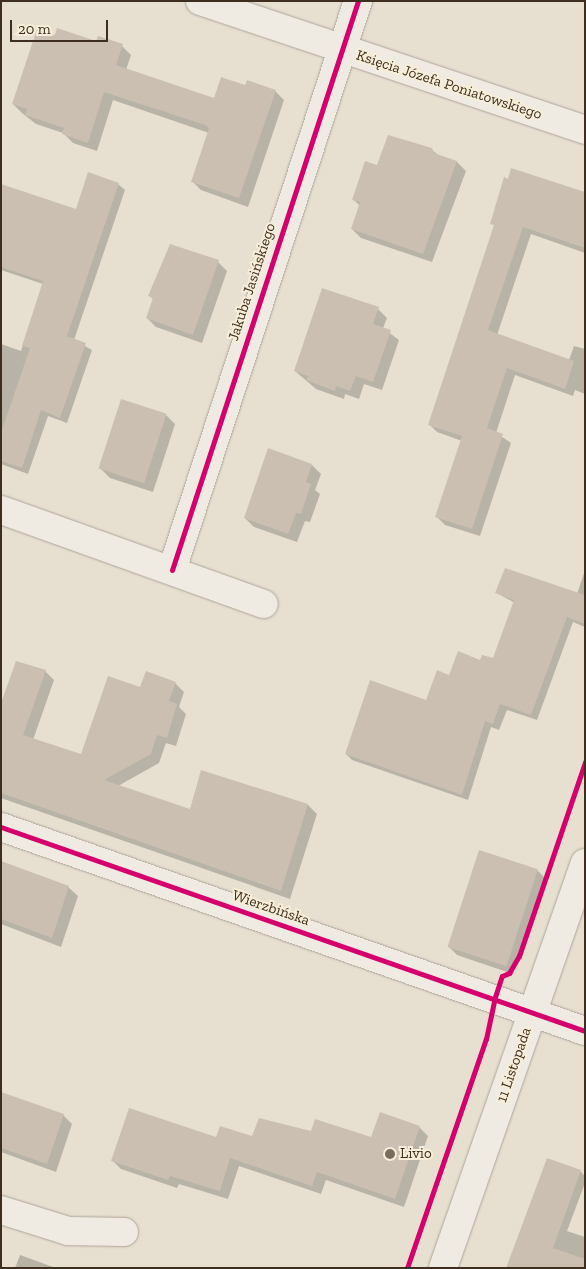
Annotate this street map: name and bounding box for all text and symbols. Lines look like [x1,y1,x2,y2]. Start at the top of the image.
scale bar [12,10,110,42]
text: 20 m [18,20,51,38]
street label: Księcia Józefa Poniatowskiego [354,46,544,124]
street label: Jakuba Jasińskiego [224,221,280,343]
street label: Wierzbińska [230,886,312,930]
street label: 11 Listopada [493,1025,535,1105]
place label: Livio [400,1145,432,1163]
marker: Livio [384,1148,396,1160]

